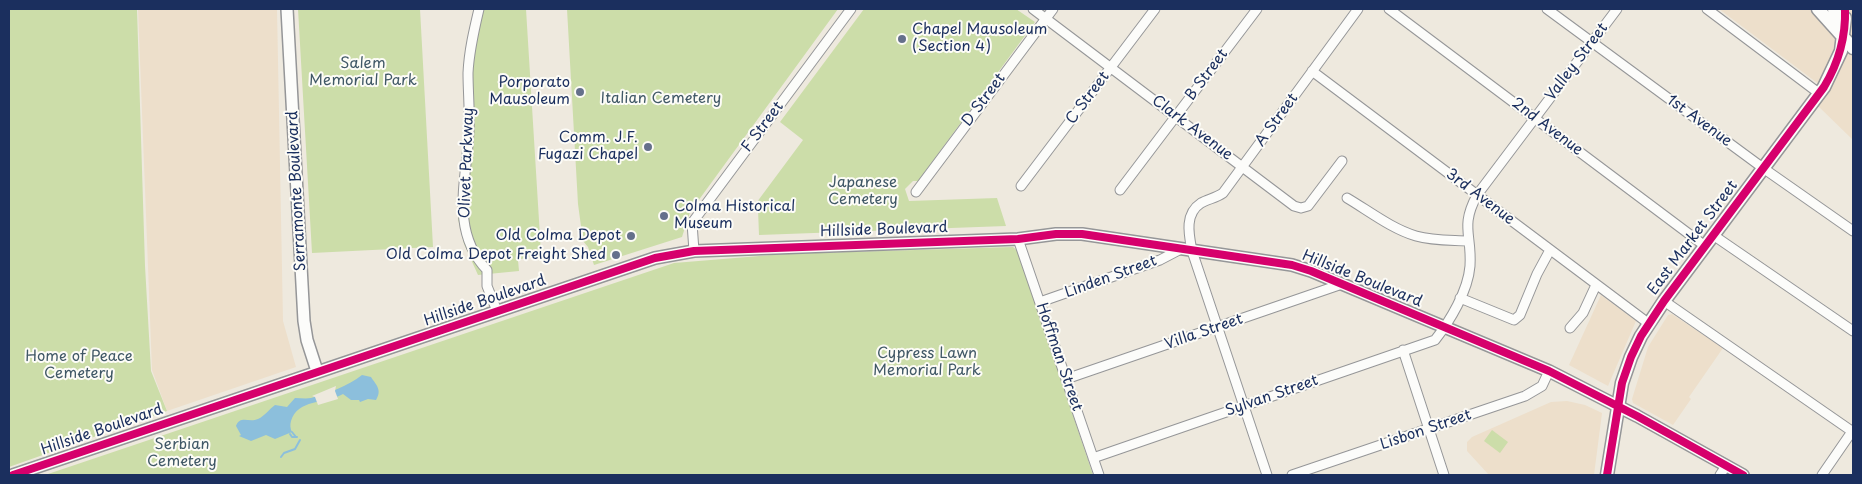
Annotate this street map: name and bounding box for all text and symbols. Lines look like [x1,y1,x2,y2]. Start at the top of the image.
street label: Valley Street [1542,20,1612,104]
place label: Chapel Mausoleum (Section 4) [912,21,1047,56]
marker: Chapel Mausoleum (Section 4) [896,33,908,45]
street label: B Street [1182,46,1232,104]
park label: Salem Memorial Park [309,55,417,90]
street label: C Street [1062,68,1114,128]
street label: D Street [958,70,1010,130]
place label: Porporato Mausoleum [489,74,570,109]
marker: Porporato Mausoleum [574,86,586,98]
park label: Italian Cemetery [601,90,721,108]
street label: A Street [1252,90,1302,150]
street label: 1st Avenue [1663,91,1735,151]
street label: Clark Avenue [1148,92,1236,164]
street label: 2nd Avenue [1508,94,1586,160]
street label: F Street [738,98,788,156]
street label: Olivet Parkway [456,107,478,219]
street label: Serramonte Boulevard [284,110,310,272]
place label: Comm. J.F. Fugazi Chapel [538,129,638,164]
marker: Comm. J.F. Fugazi Chapel [642,141,654,153]
street label: 3rd Avenue [1442,165,1518,229]
park label: Japanese Cemetery [828,174,898,209]
street label: East Market Street [1644,177,1742,299]
place label: Colma Historical Museum [674,198,795,233]
marker: Colma Historical Museum [658,210,670,222]
street label: Hillside Boulevard [820,219,948,241]
place label: Old Colma Depot [496,227,621,245]
marker: Old Colma Depot [625,230,637,242]
place label: Old Colma Depot Freight Shed [386,246,606,264]
street label: Hillside Boulevard [1299,247,1425,311]
marker: Old Colma Depot Freight Shed [610,249,622,261]
street label: Linden Street [1063,252,1159,302]
street label: Hillside Boulevard [422,272,548,330]
street label: Hoffman Street [1032,300,1086,414]
street label: Villa Street [1163,310,1245,354]
park label: Cypress Lawn Memorial Park [873,345,981,380]
park label: Home of Peace Cemetery [25,348,133,383]
street label: Sylvan Street [1223,372,1321,420]
street label: Hillside Boulevard [39,401,165,459]
street label: Lisbon Street [1378,406,1474,454]
park label: Serbian Cemetery [147,436,217,471]

